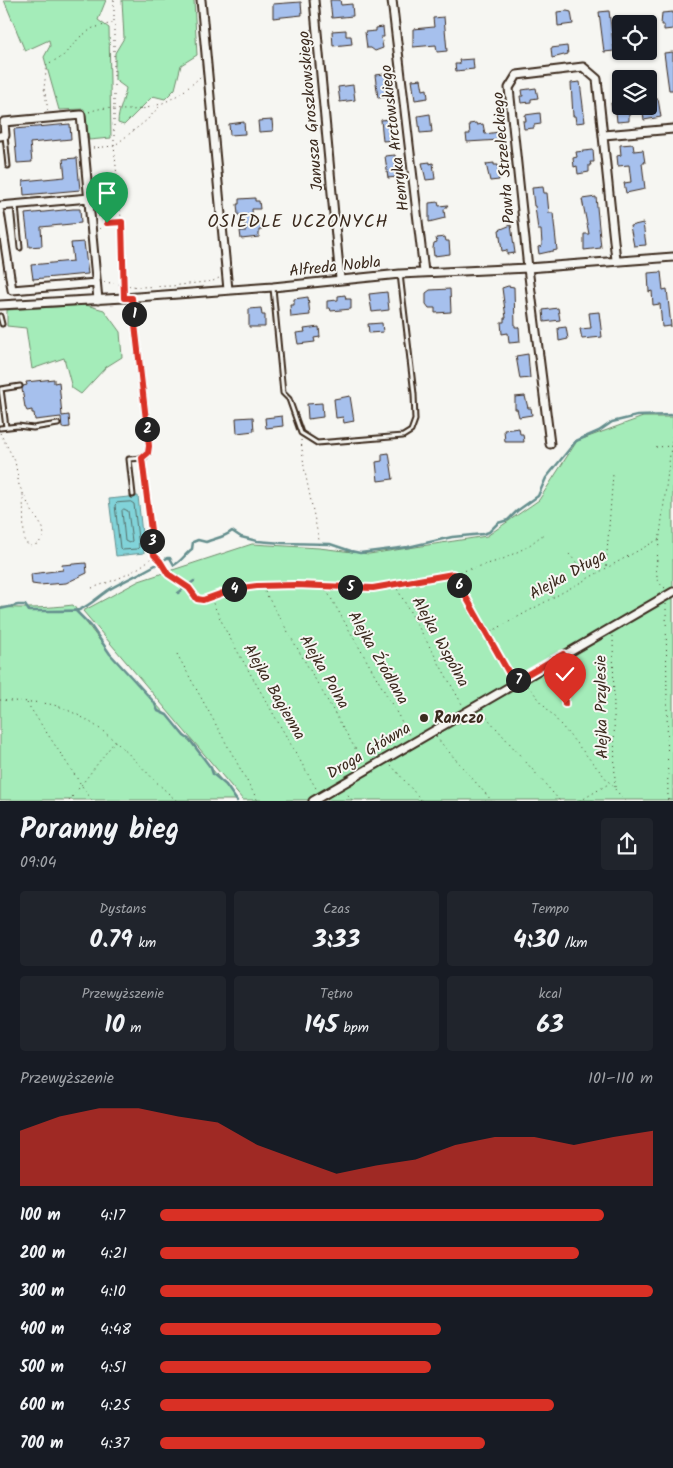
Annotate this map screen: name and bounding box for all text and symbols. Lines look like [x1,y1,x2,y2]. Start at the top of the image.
map controls [612,15,657,115]
button: locate [612,15,657,60]
street label: Janusza Groszkowskiego [292,30,330,192]
street label: Henryka Arctowskiego [374,63,416,213]
button: layers [612,70,657,115]
street label: Pawła Strzeleckiego [486,91,522,225]
pin [86,172,128,223]
icon: arrive [93,179,121,207]
district label: OSIEDLE UCZONYCH [207,208,389,237]
street label: Alfreda Nobla [288,250,382,284]
pin: 1 [122,302,146,326]
text: 1 [132,303,137,325]
pin: 2 [134,416,160,442]
text: 2 [143,418,152,440]
pin: 3 [140,528,164,554]
text: 3 [149,530,156,552]
street label: Alejka Długa [525,543,611,607]
pin: 6 [446,572,472,598]
pin: 5 [338,574,362,600]
text: 6 [456,574,463,596]
pin: 4 [222,576,246,602]
text: 5 [347,576,354,598]
text: 4 [231,578,238,600]
street label: Alejka Wspólna [405,592,475,692]
street label: Alejka Źródlana [341,607,415,709]
street label: Alejka Polna [293,630,355,714]
street label: Alejka Bagienna [236,639,312,745]
pin [544,653,586,704]
street label: Alejka Przylesie [589,655,615,759]
icon: check [551,660,579,688]
pin: 7 [506,668,530,692]
text: 7 [515,669,522,691]
place label: Ranczo [434,706,483,731]
marker: Ranczo [418,712,430,724]
street label: Droga Główna [322,716,416,786]
text: Poranny bieg [20,808,179,853]
button: share [601,818,653,870]
text: 09:04 [20,850,57,875]
text: Dystans [99,898,146,920]
text: Czas [323,898,350,920]
text: Tempo [531,898,569,920]
text: 0.79 [90,920,133,960]
text: 3:33 [313,920,360,960]
text: 4:30 [513,920,559,960]
text: km [133,932,156,954]
text: /km [559,932,587,954]
text: Przewyższenie [82,983,164,1005]
text: Tętno [320,983,353,1005]
text: kcal [539,983,562,1005]
text: 10 [104,1005,125,1045]
text: 145 [304,1005,338,1045]
text: 63 [537,1005,564,1045]
text: m [125,1017,141,1039]
text: bpm [338,1017,369,1039]
text: Przewyższenie [20,1066,114,1091]
text: 101–110 m [588,1066,653,1091]
text: 100 m [20,1203,61,1228]
text: 4:17 [100,1203,125,1228]
text: 200 m [20,1241,65,1266]
text: 4:21 [100,1241,127,1266]
text: 300 m [20,1279,64,1304]
text: 4:10 [100,1279,126,1304]
text: 400 m [20,1317,64,1342]
text: 4:48 [100,1317,131,1342]
text: 500 m [20,1355,64,1380]
text: 4:51 [100,1355,126,1380]
text: 600 m [20,1393,64,1418]
text: 4:25 [100,1393,131,1418]
text: 700 m [20,1431,63,1456]
text: 4:37 [100,1431,129,1456]

